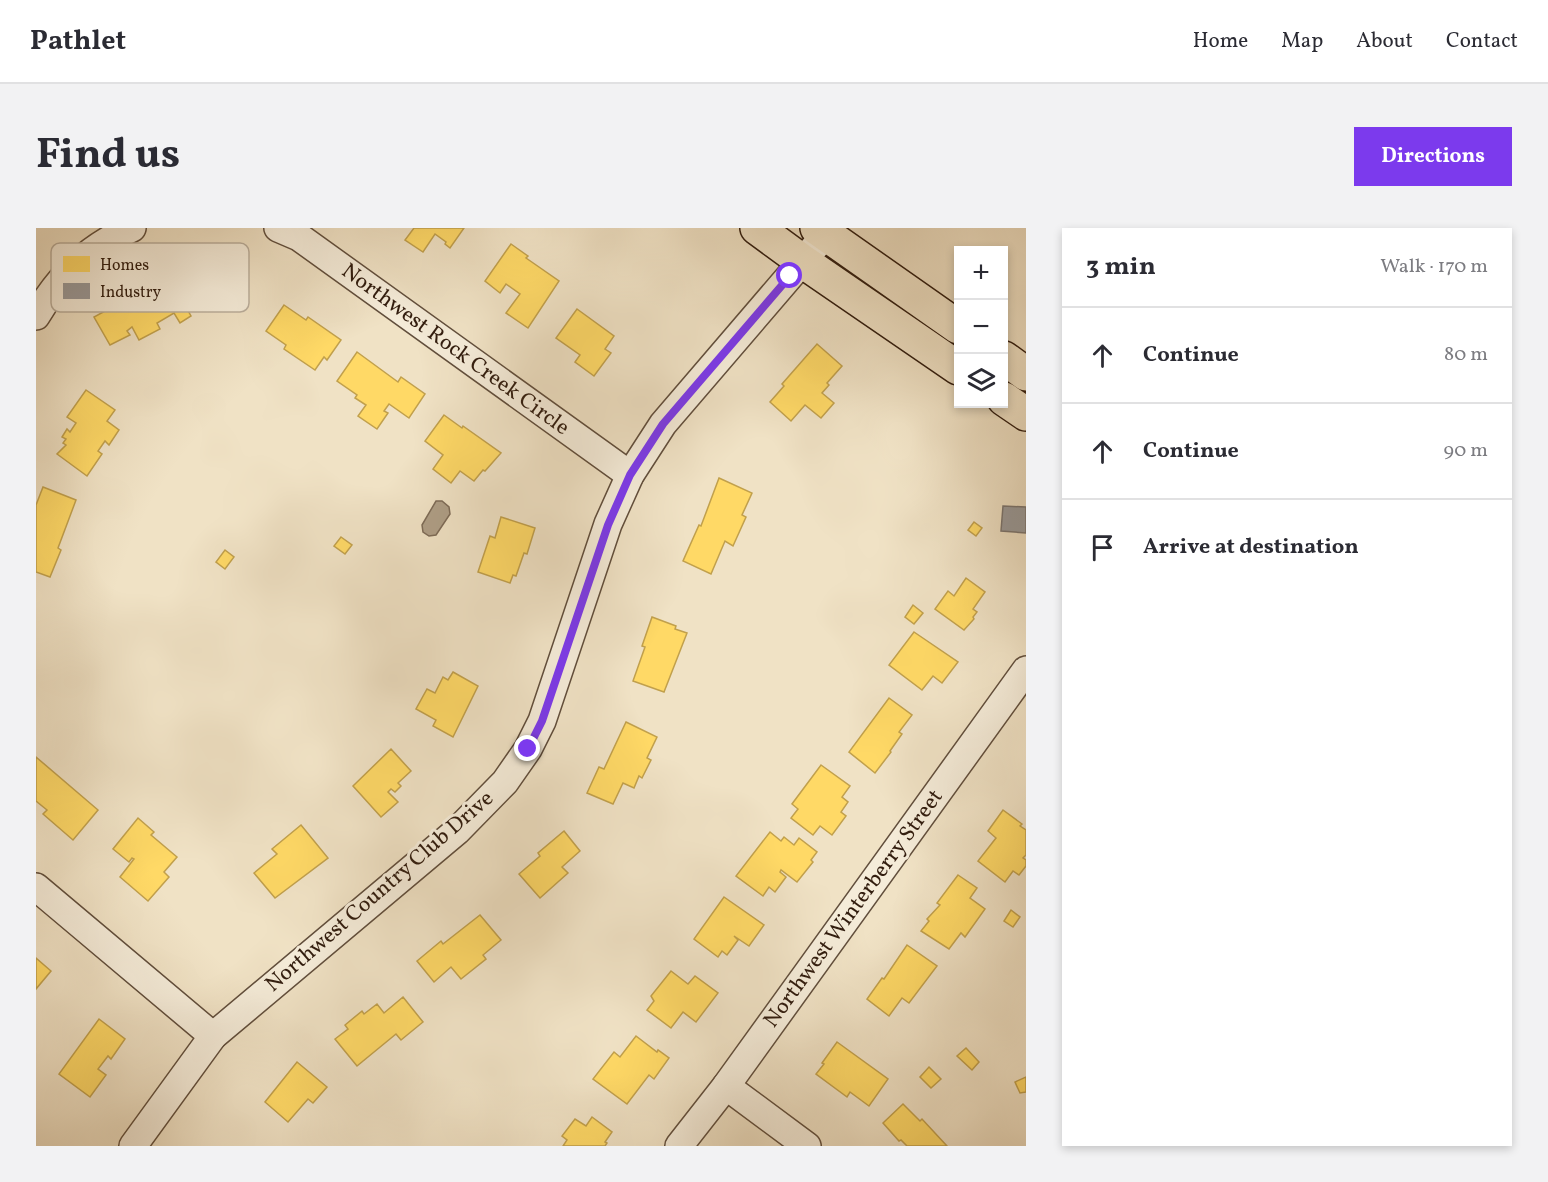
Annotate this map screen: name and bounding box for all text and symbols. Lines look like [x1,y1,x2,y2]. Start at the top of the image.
text: Pathlet [30,22,126,61]
text: Home [1193,27,1248,56]
text: Map [1281,27,1323,56]
text: About [1356,27,1413,56]
text: Contact [1446,27,1518,56]
text: Find us [36,127,180,186]
button: Directions [1354,127,1512,186]
legend [51,243,249,312]
map controls [954,246,1008,408]
button: + [954,246,1008,300]
text: 3 min [1086,249,1156,285]
text: Walk · 170 m [1380,253,1488,281]
text: Homes [100,255,149,277]
street label: Northwest Rock Creek Circle [335,257,575,443]
route start [776,262,802,288]
text: Industry [100,282,161,304]
button: − [954,300,1008,354]
icon: ahead [1086,339,1119,372]
text: Continue [1143,340,1239,371]
text: 80 m [1444,341,1488,369]
button: layers [954,354,1008,408]
icon: ahead [1086,435,1119,468]
text: Continue [1143,436,1239,467]
text: 90 m [1444,437,1488,465]
icon: arrive [1086,531,1119,564]
text: Arrive at destination [1143,532,1359,563]
route end [514,735,540,761]
street label: Northwest Winterberry Street [757,783,951,1035]
street label: Northwest Country Club Drive [259,784,501,1000]

